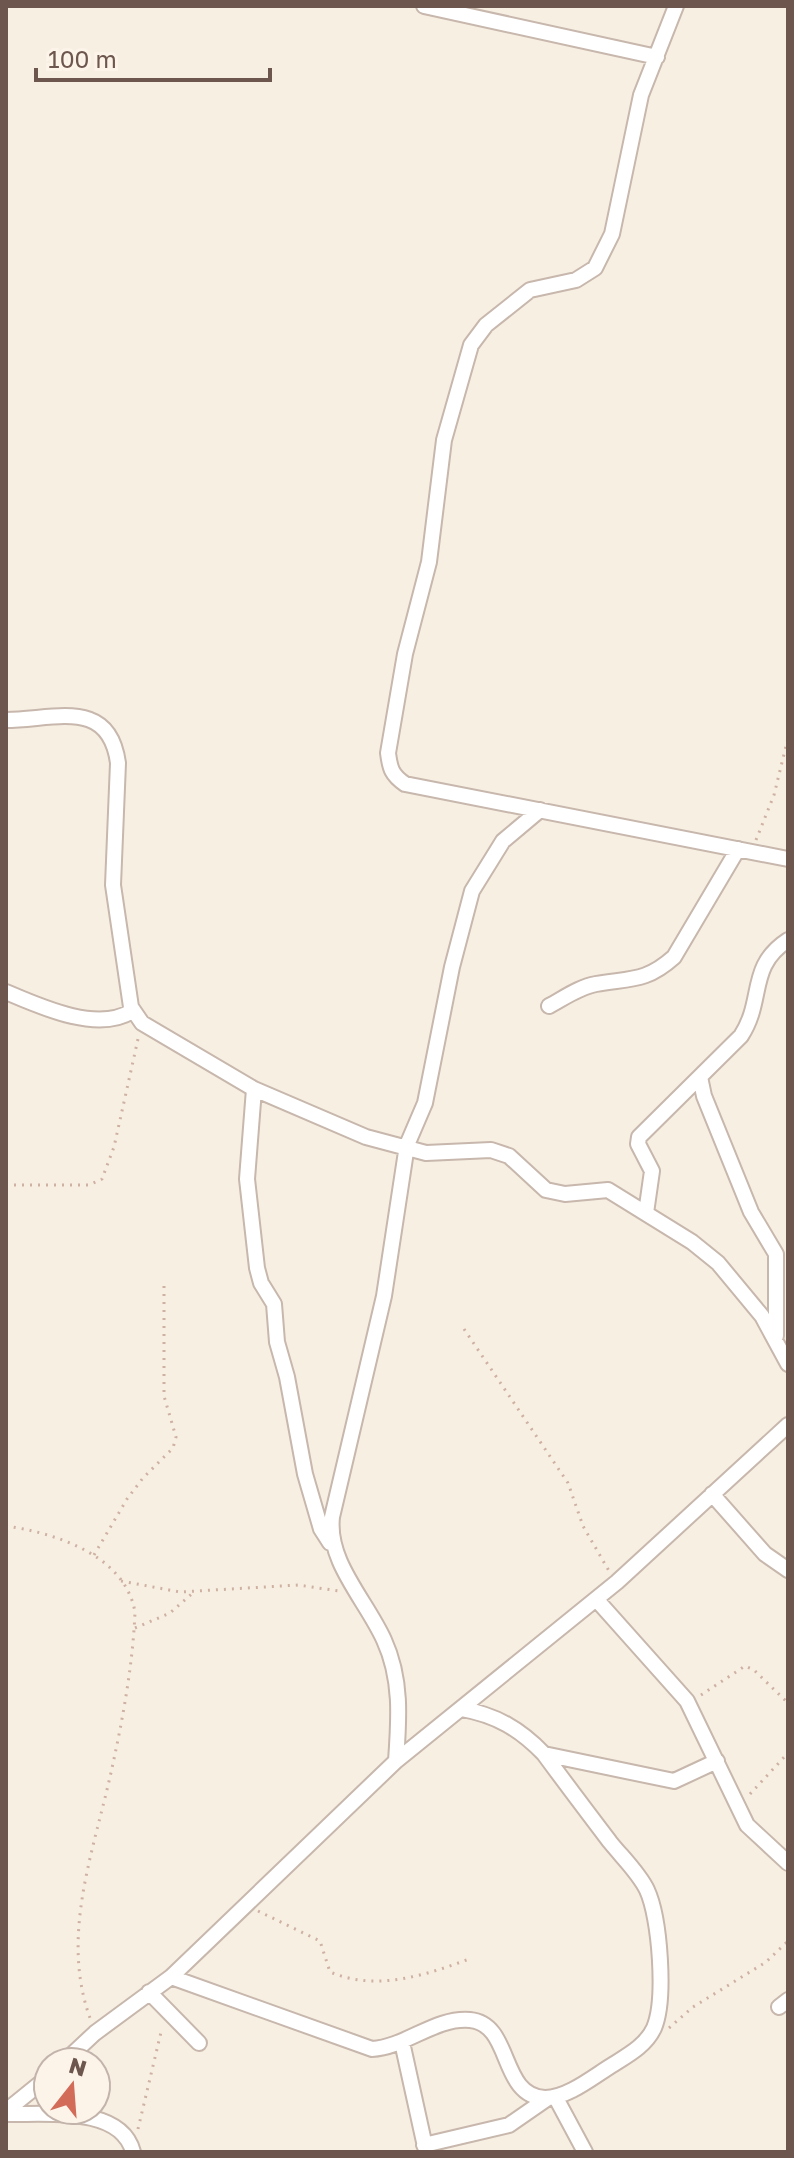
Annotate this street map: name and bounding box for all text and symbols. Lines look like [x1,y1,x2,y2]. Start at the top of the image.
scale bar [36,32,270,82]
text: 100 m [48,44,117,73]
north arrow [32,2046,112,2126]
text: N [66,2051,90,2082]

